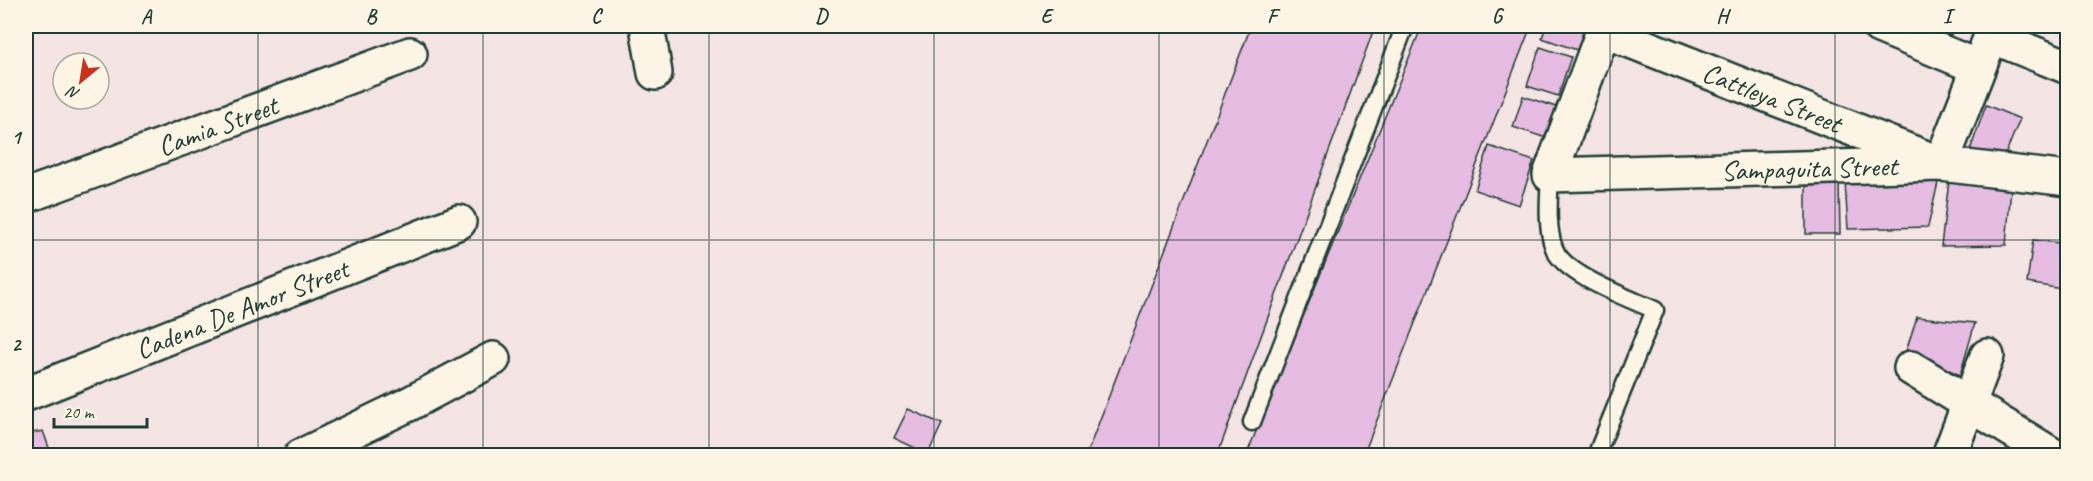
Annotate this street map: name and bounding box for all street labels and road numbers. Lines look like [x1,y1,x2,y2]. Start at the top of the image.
street label: Cattleya Street [1698,54,1849,141]
street label: Camia Street [153,86,285,163]
street label: Sampaguita Street [1720,148,1900,188]
street label: Cadena De Amor Street [130,249,356,366]

